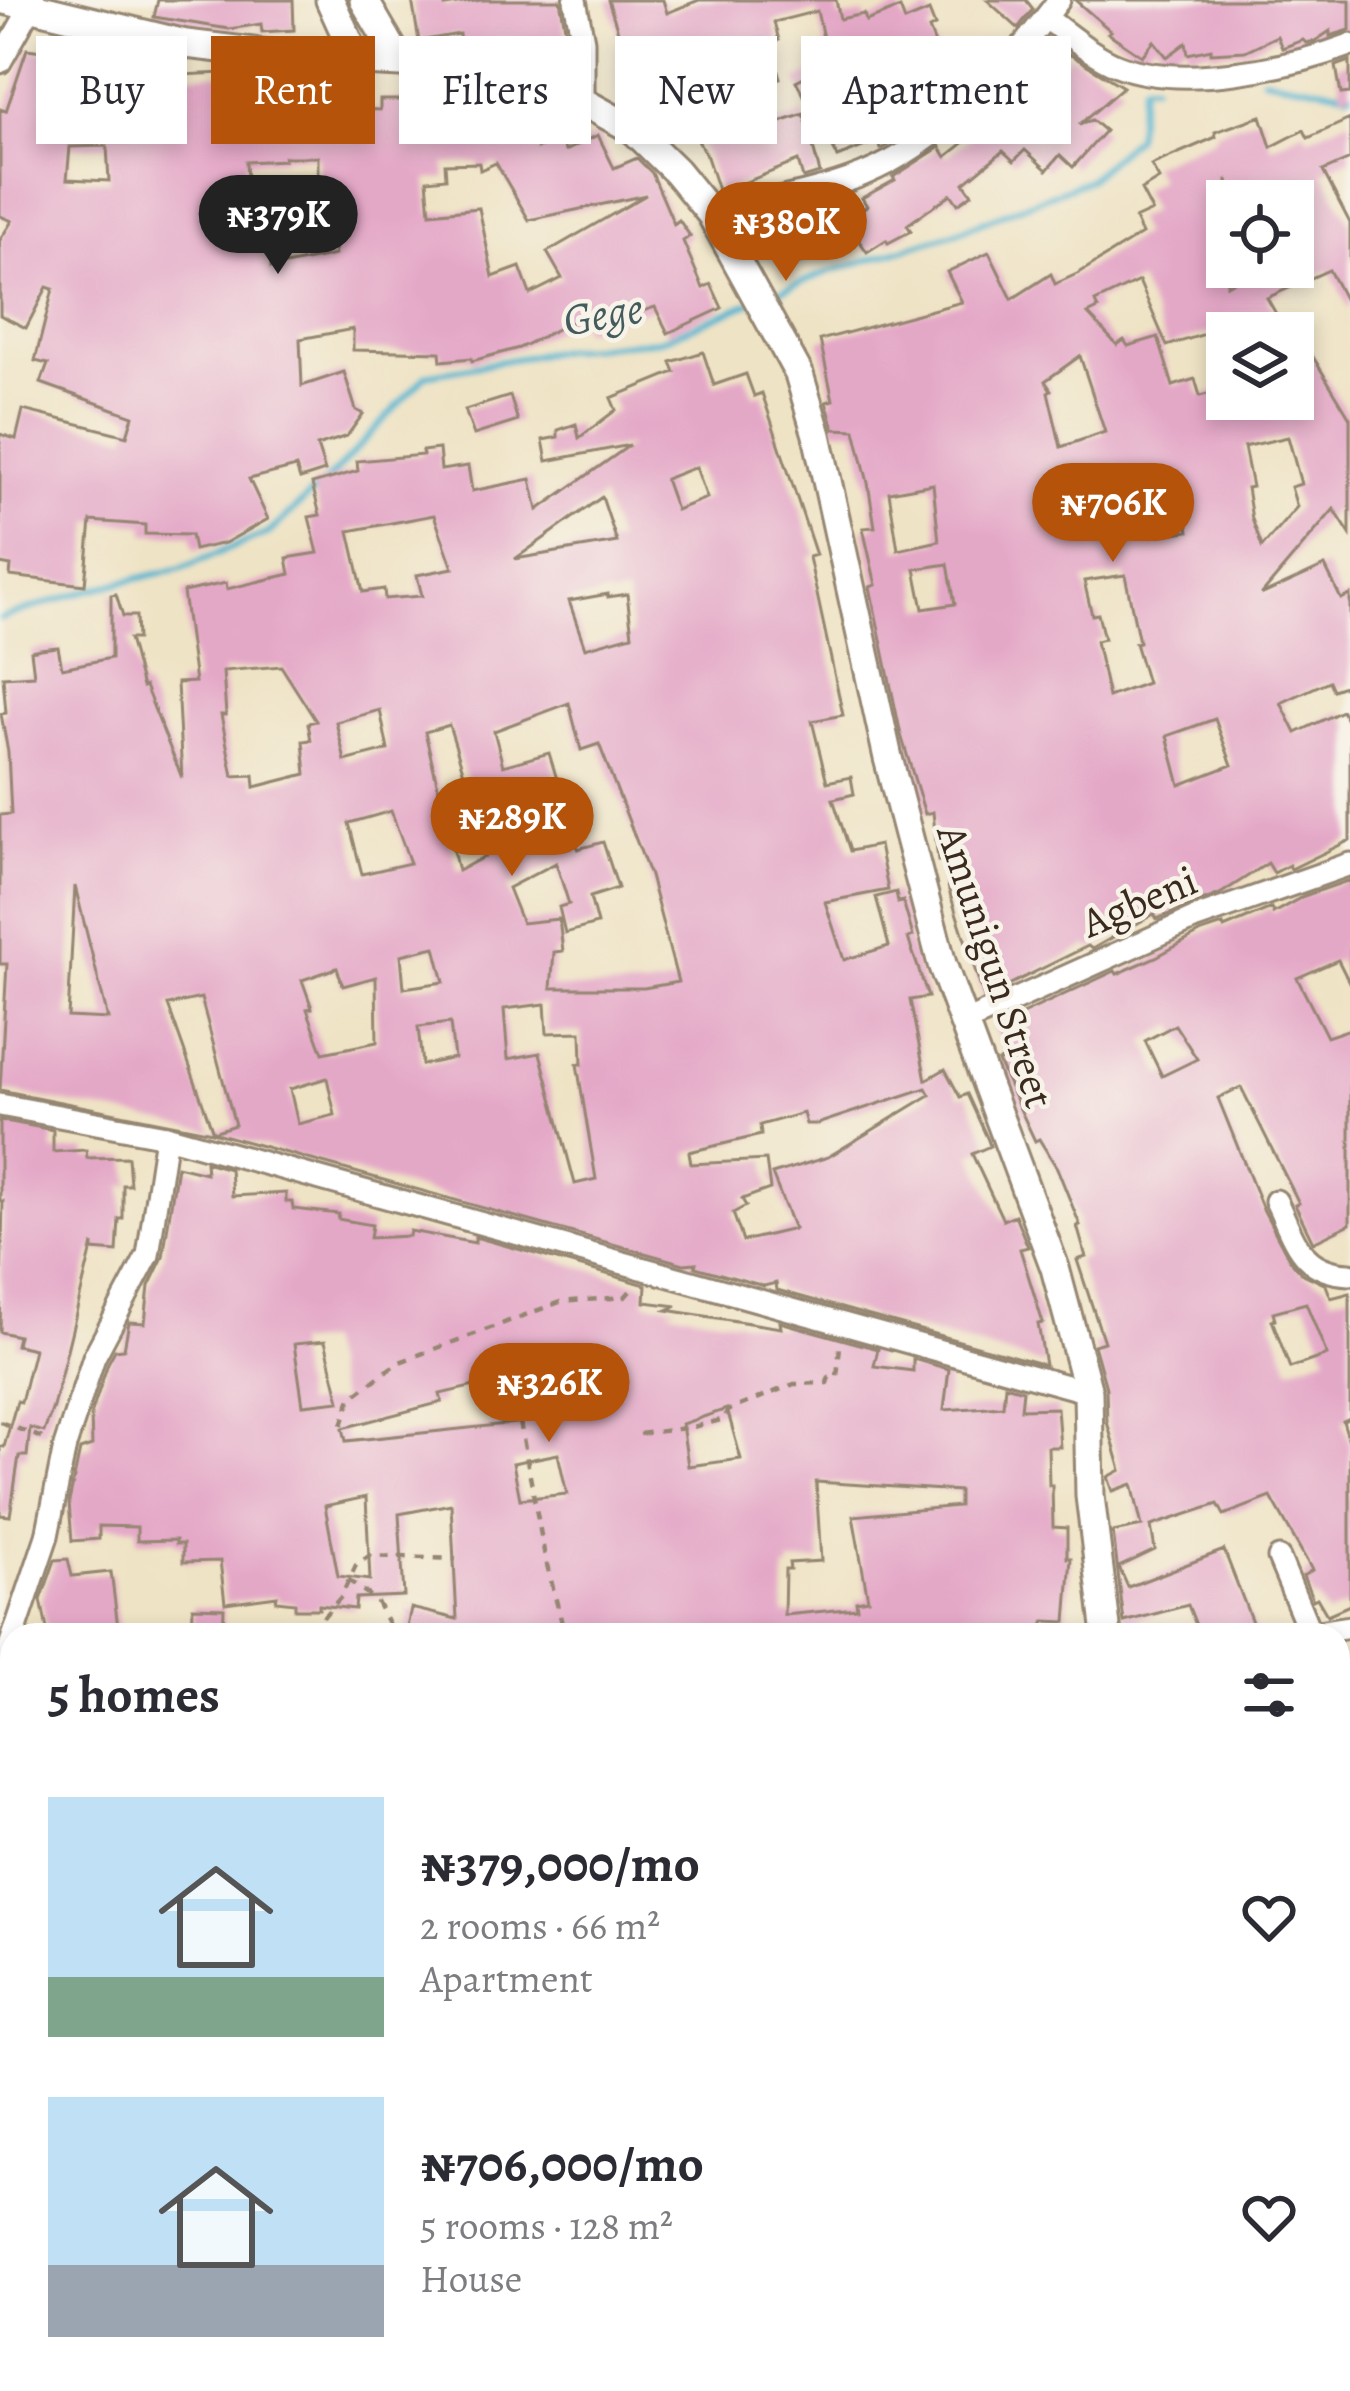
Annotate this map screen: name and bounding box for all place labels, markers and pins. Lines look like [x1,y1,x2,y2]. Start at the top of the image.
pin: ₦379K [194,175,362,277]
pin: ₦380K [702,182,870,284]
pin: ₦706K [1029,463,1197,565]
pin: ₦289K [428,777,596,879]
pin: ₦326K [465,1343,633,1445]

